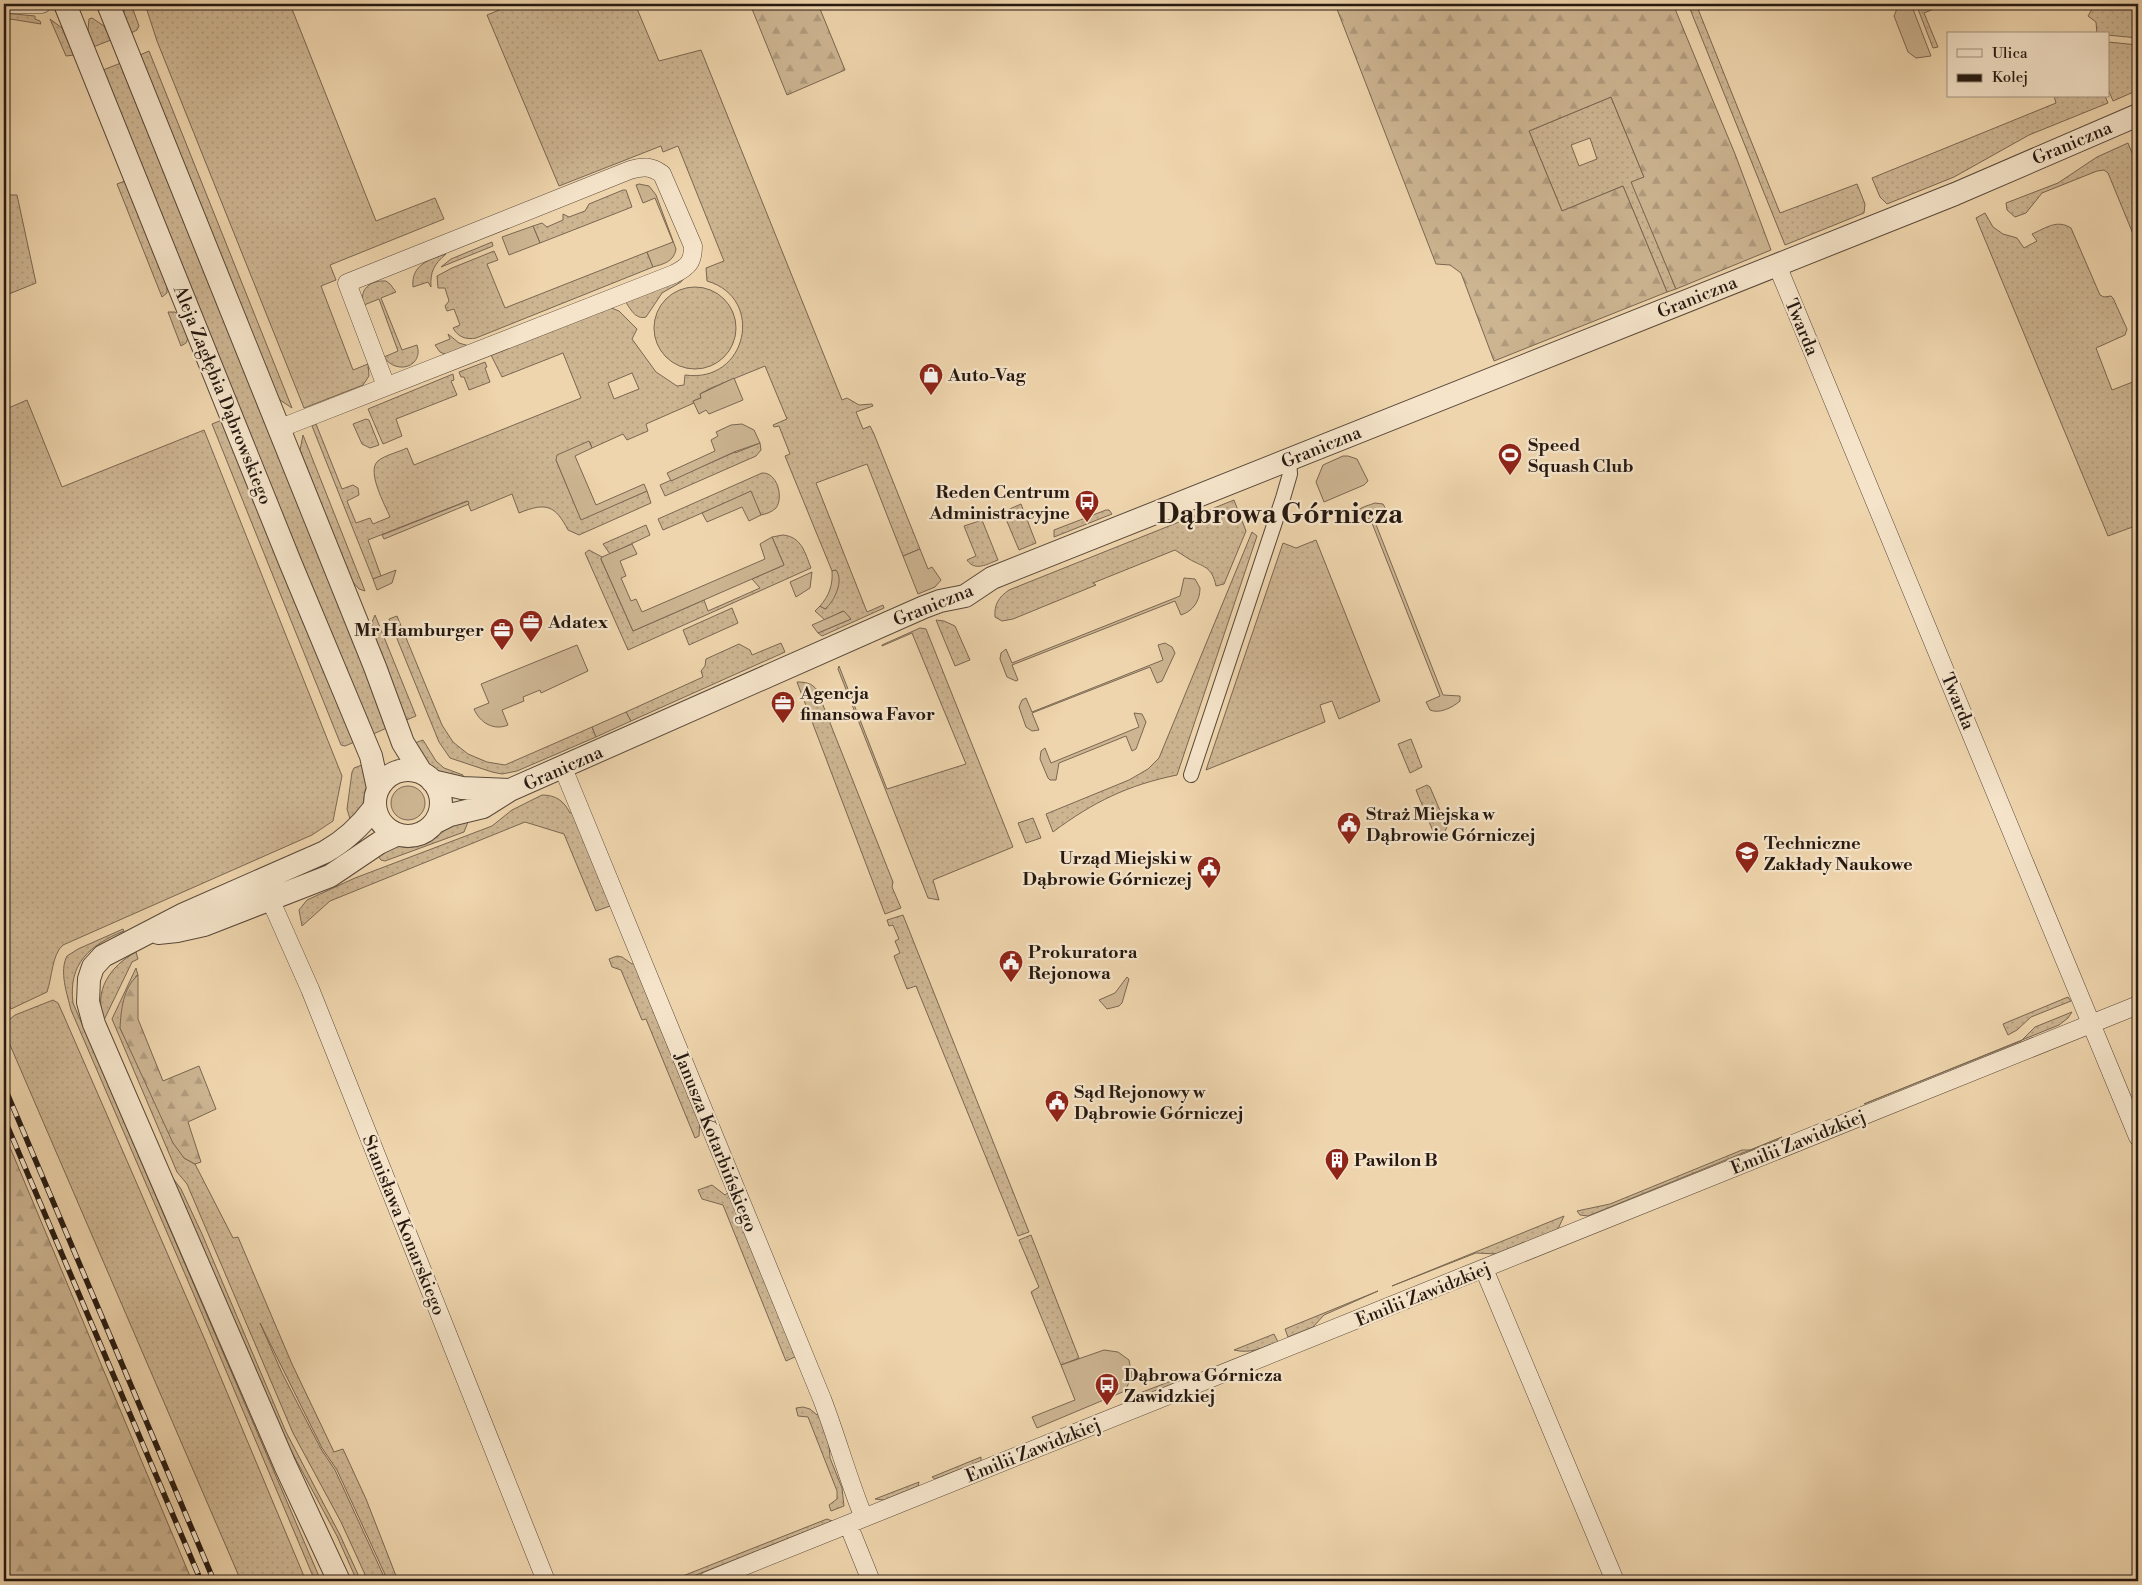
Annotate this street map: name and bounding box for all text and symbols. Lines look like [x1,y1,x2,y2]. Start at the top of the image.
legend [1947,32,2110,98]
text: Ulica [1992,44,2028,63]
text: Kolej [1992,68,2028,87]
street label: Graniczna [2029,116,2116,171]
street label: Graniczna [1654,271,1741,324]
street label: Aleja Zagłębia Dąbrowskiego [168,281,277,508]
street label: Twarda [1779,295,1824,360]
shop icon: Auto-Vag [918,362,944,396]
place label: Auto-Vag [947,364,1026,387]
street label: Graniczna [1278,421,1365,474]
place label: Speed Squash Club [1528,434,1634,478]
sports icon: Speed Squash Club [1497,442,1523,476]
place label: Reden Centrum Administracyjne [928,481,1071,525]
bus stop icon: Reden Centrum Administracyjne [1074,489,1100,523]
district label: Dąbrowa Górnicza [1157,497,1404,532]
street label: Graniczna [890,579,977,632]
office icon: Adatex [518,609,544,643]
place label: Adatex [547,611,609,634]
office icon: Mr Hamburger [489,617,515,651]
place label: Mr Hamburger [354,619,484,642]
street label: Twarda [1935,669,1980,734]
place label: Agencja finansowa Favor [799,682,935,726]
office icon: Agencja finansowa Favor [770,690,796,724]
street label: Graniczna [520,740,607,796]
place label: Straż Miejska w Dąbrowie Górniczej [1366,803,1535,847]
public building icon: Straż Miejska w Dąbrowie Górniczej [1336,811,1362,845]
place label: Techniczne Zakłady Naukowe [1764,832,1913,876]
school or university icon: Techniczne Zakłady Naukowe [1734,840,1760,874]
place label: Urząd Miejski w Dąbrowie Górniczej [1023,847,1193,891]
public building icon: Urząd Miejski w Dąbrowie Górniczej [1196,855,1222,889]
place label: Prokuratora Rejonowa [1028,941,1138,985]
public building icon: Prokuratora Rejonowa [998,949,1024,983]
street label: Janusza Kotarbińskiego [669,1048,762,1236]
place label: Sąd Rejonowy w Dąbrowie Górniczej [1074,1081,1243,1125]
public building icon: Sąd Rejonowy w Dąbrowie Górniczej [1044,1089,1070,1123]
street label: Emilii Zawidzkiej [1727,1105,1869,1180]
street label: Stanisława Konarskiego [357,1132,450,1319]
building icon: Pawilon B [1324,1147,1350,1181]
place label: Pawilon B [1354,1149,1438,1172]
street label: Emilii Zawidzkiej [1352,1257,1494,1332]
place label: Dąbrowa Górnicza Zawidzkiej [1124,1364,1282,1408]
bus stop icon: Dąbrowa Górnicza Zawidzkiej [1094,1372,1120,1406]
street label: Emilii Zawidzkiej [962,1413,1104,1488]

